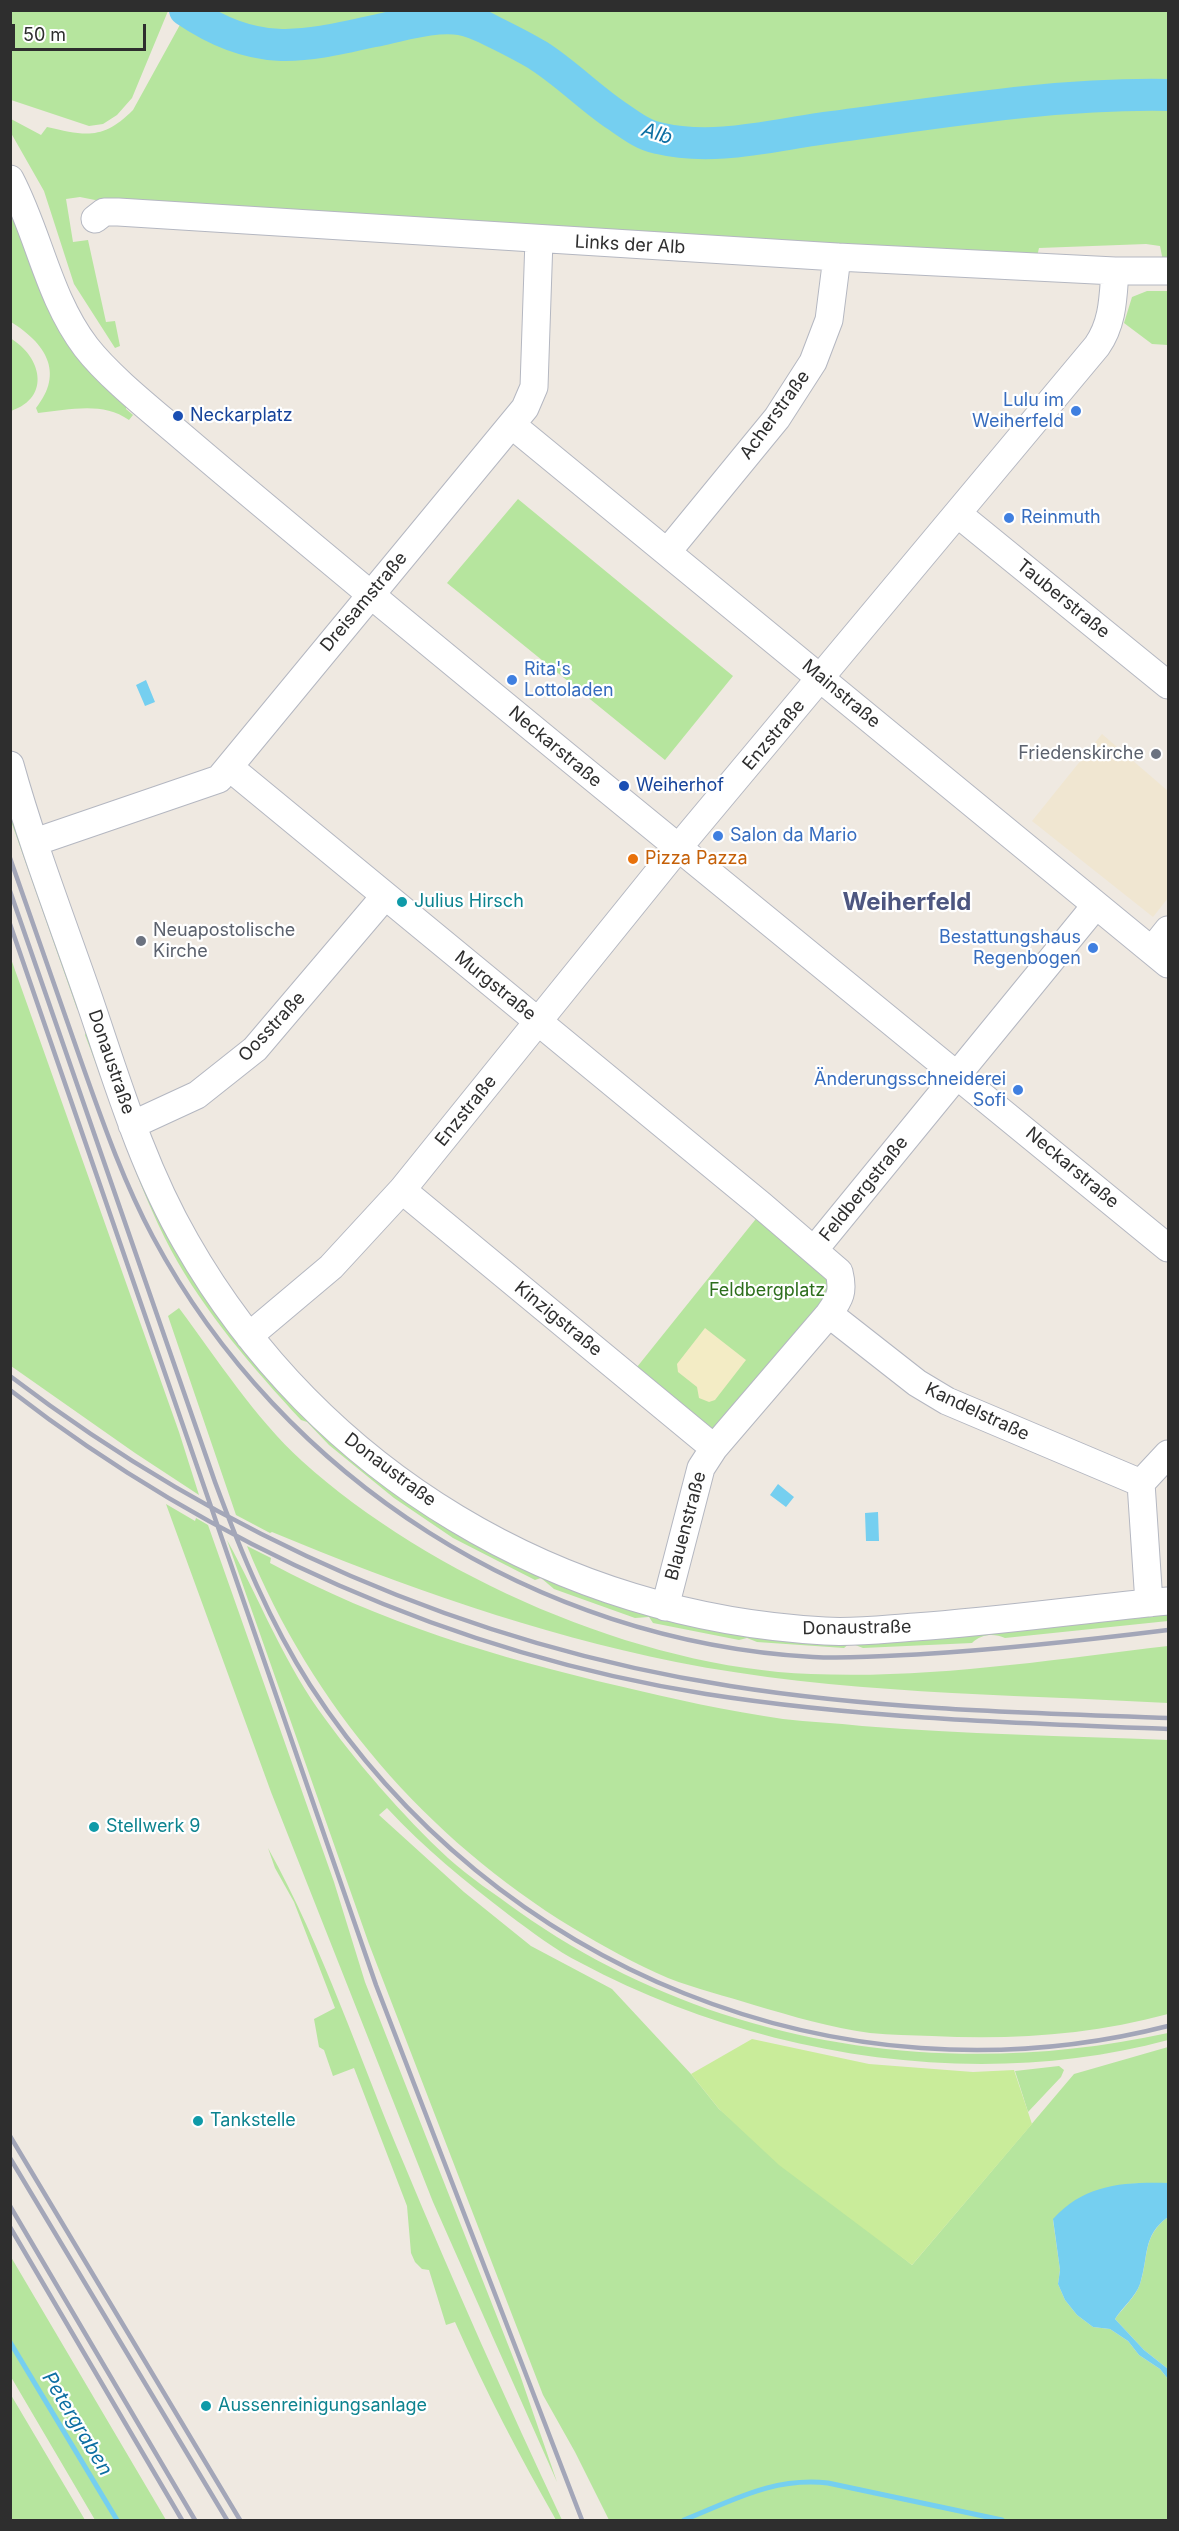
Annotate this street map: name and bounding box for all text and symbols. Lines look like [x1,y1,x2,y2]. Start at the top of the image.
scale bar [15,12,148,50]
text: 50 m [23,24,66,45]
water label: Alb [639,118,675,150]
street label: Links der Alb [574,231,686,259]
street label: Acherstraße [736,366,814,464]
place label: Lulu im Weiherfeld [972,390,1064,432]
marker: Lulu im Weiherfeld [1069,404,1083,418]
place label: Neckarplatz [190,405,293,427]
marker: Neckarplatz [171,409,185,423]
place label: Reinmuth [1021,507,1101,529]
marker: Reinmuth [1002,511,1016,525]
street label: Dreisamstraße [316,548,412,656]
street label: Tauberstraße [1012,555,1114,643]
street label: Mainstraße [798,655,884,733]
place label: Rita's Lottoladen [524,659,614,702]
marker: Rita's Lottoladen [505,673,519,687]
street label: Enzstraße [738,695,810,775]
street label: Neckarstraße [504,702,606,792]
place label: Friedenskirche [1018,743,1144,765]
marker: Friedenskirche [1149,747,1163,761]
place label: Weiherhof [636,775,724,797]
marker: Weiherhof [617,779,631,793]
place label: Salon da Mario [730,825,857,847]
marker: Salon da Mario [711,829,725,843]
place label: Pizza Pazza [645,848,747,870]
marker: Pizza Pazza [626,852,640,866]
district label: Weiherfeld [843,889,971,917]
place label: Julius Hirsch [414,891,524,913]
marker: Julius Hirsch [395,895,409,909]
place label: Neuapostolische Kirche [153,920,295,962]
place label: Bestattungshaus Regenbogen [939,927,1081,970]
marker: Neuapostolische Kirche [134,934,148,948]
marker: Bestattungshaus Regenbogen [1086,941,1100,955]
street label: Murgstraße [450,947,540,1025]
street label: Oosstraße [234,987,310,1067]
street label: Donaustraße [83,1007,139,1117]
place label: Änderungsschneiderei Sofi [814,1069,1006,1112]
street label: Enzstraße [431,1071,501,1151]
marker: Änderungsschneiderei Sofi [1011,1083,1025,1097]
street label: Neckarstraße [1021,1123,1123,1213]
street label: Feldbergstraße [815,1132,913,1246]
street label: Kinzigstraße [510,1277,606,1361]
park label: Feldbergplatz [709,1280,825,1302]
street label: Kandelstraße [921,1378,1033,1446]
street label: Donaustraße [340,1429,440,1511]
street label: Blauenstraße [661,1469,711,1583]
street label: Donaustraße [802,1616,912,1640]
place label: Stellwerk 9 [106,1816,201,1838]
marker: Stellwerk 9 [87,1820,101,1834]
place label: Tankstelle [210,2110,296,2132]
marker: Tankstelle [191,2114,205,2128]
water label: Petergraben [37,2368,117,2480]
place label: Aussenreinigungsanlage [218,2395,427,2417]
marker: Aussenreinigungsanlage [199,2399,213,2413]

